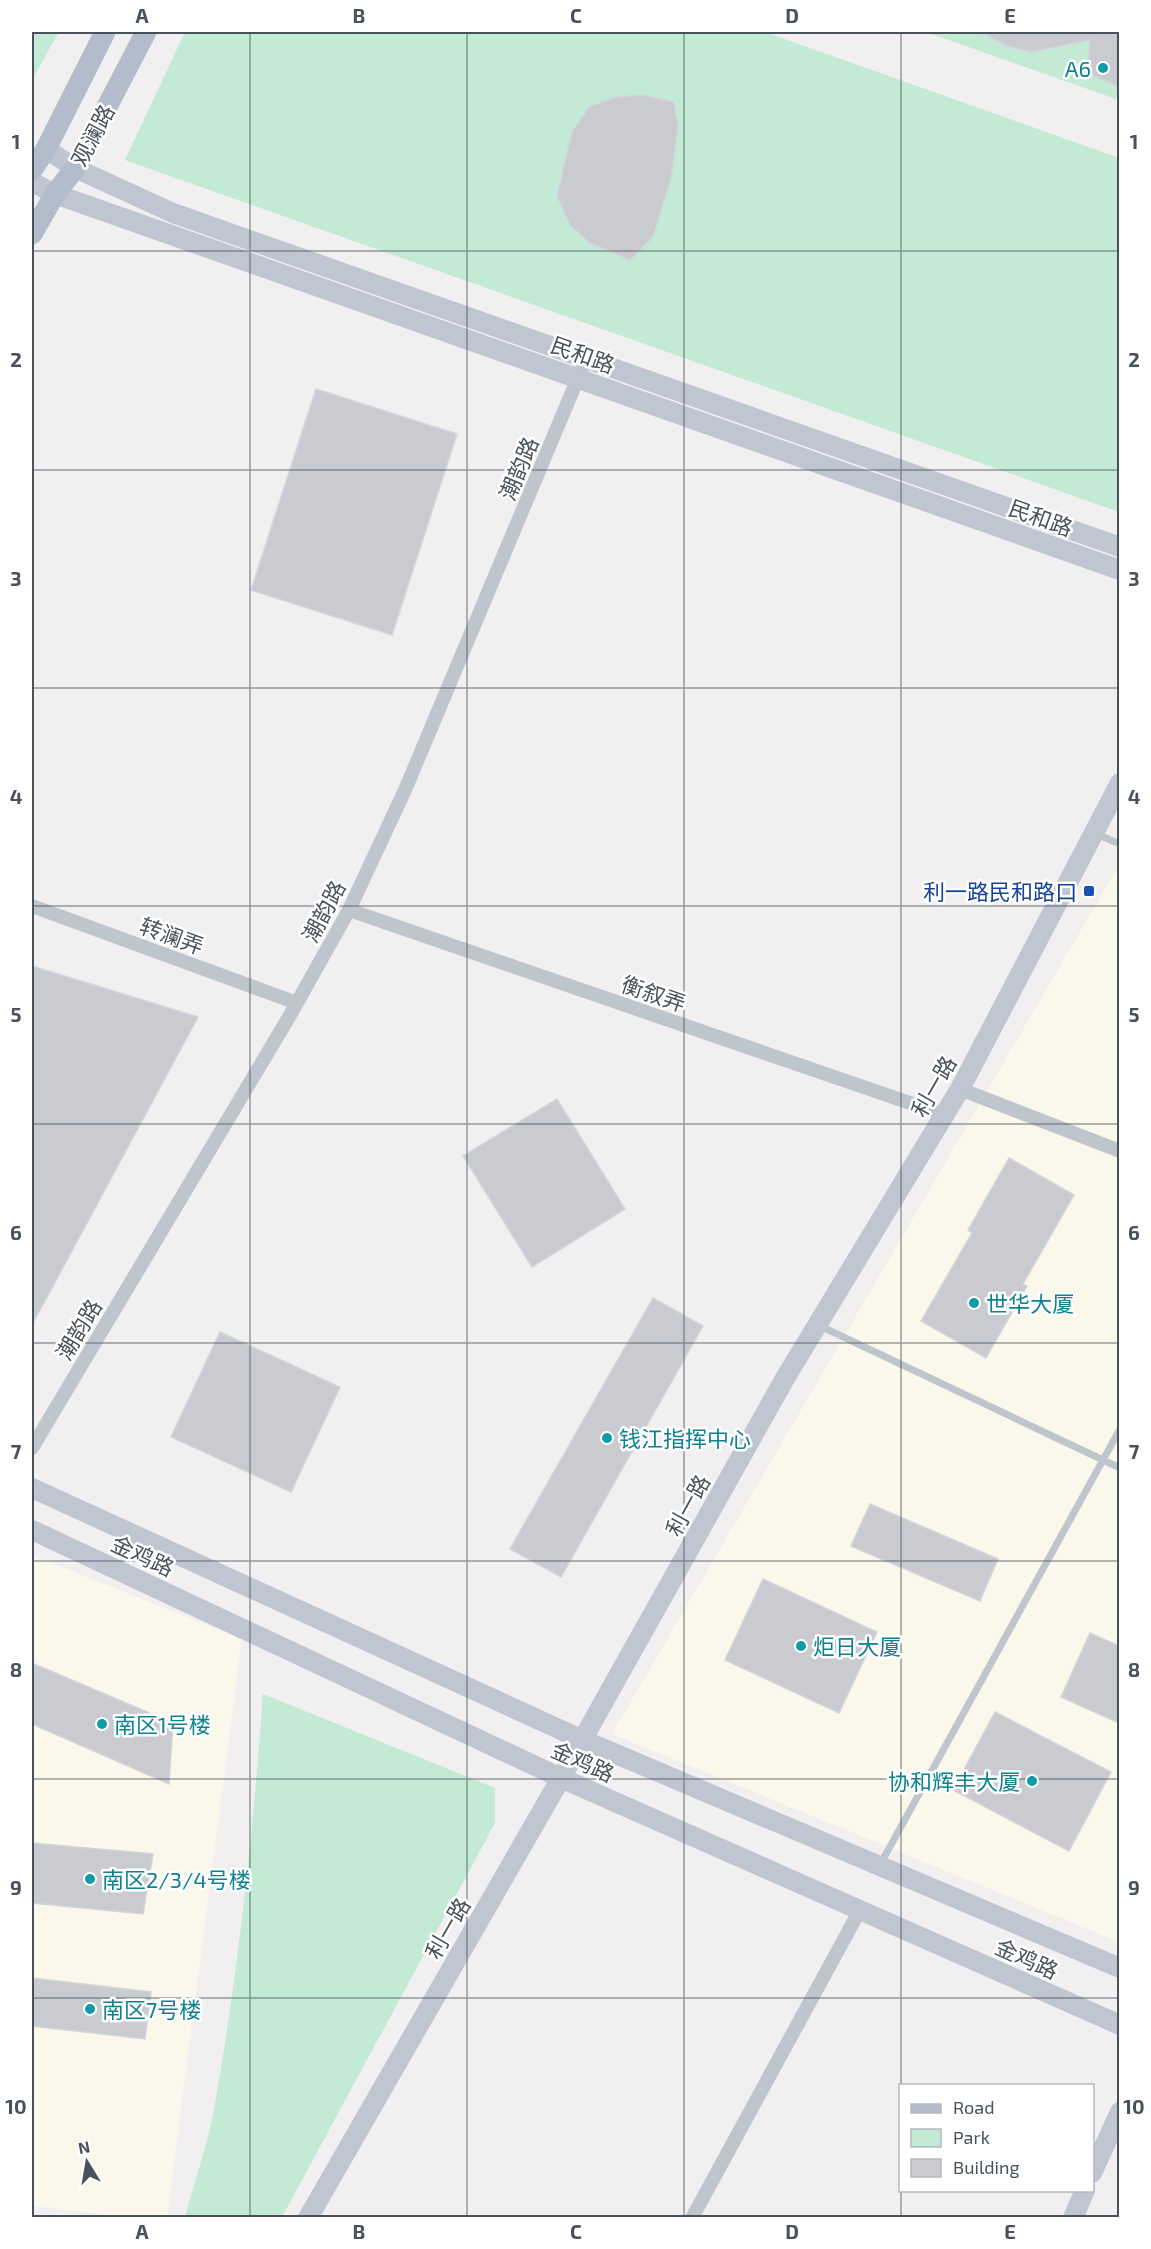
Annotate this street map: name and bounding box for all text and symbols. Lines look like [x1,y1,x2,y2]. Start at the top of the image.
text: A [135,3,149,27]
text: B [353,3,365,27]
text: C [570,3,582,27]
text: D [785,3,799,27]
text: E [1004,3,1016,27]
place label: A6 [1065,55,1091,81]
marker: A6 [1096,61,1110,75]
street label: 观澜路 [65,100,119,170]
text: 1 [12,129,20,153]
text: 1 [1130,129,1138,153]
street label: 民和路 [548,330,618,378]
text: 2 [10,347,22,371]
text: 2 [1128,347,1140,371]
street label: 潮韵路 [493,433,543,503]
street label: 民和路 [1006,493,1076,541]
text: 3 [10,566,22,590]
text: 3 [1128,566,1140,590]
text: 4 [10,784,23,808]
text: 4 [1128,784,1141,808]
street label: 潮韵路 [296,876,350,946]
place label: 利一路民和路口 [923,878,1077,904]
marker: 利一路民和路口 [1082,884,1096,898]
street label: 转澜弄 [137,911,207,959]
street label: 衡叙弄 [619,970,689,1016]
text: 5 [10,1002,22,1026]
text: 5 [1128,1002,1140,1026]
street label: 利一路 [905,1051,961,1121]
text: 6 [10,1220,22,1244]
text: 6 [1128,1220,1140,1244]
place label: 世华大厦 [986,1290,1074,1316]
street label: 潮韵路 [50,1294,106,1364]
marker: 世华大厦 [967,1296,981,1310]
place label: 钱江指挥中心 [619,1425,751,1451]
marker: 钱江指挥中心 [600,1431,614,1445]
text: 7 [11,1439,22,1463]
text: 7 [1129,1439,1140,1463]
street label: 利一路 [660,1470,714,1540]
street label: 金鸡路 [108,1529,178,1581]
place label: 炬日大厦 [813,1633,901,1659]
marker: 炬日大厦 [794,1639,808,1653]
text: 8 [10,1657,22,1681]
text: 8 [1128,1657,1140,1681]
place label: 南区1号楼 [114,1711,211,1737]
marker: 南区1号楼 [95,1717,109,1731]
street label: 金鸡路 [548,1736,618,1786]
place label: 协和辉丰大厦 [888,1768,1020,1794]
marker: 协和辉丰大厦 [1025,1774,1039,1788]
place label: 南区2/3/4号楼 [102,1866,251,1892]
marker: 南区2/3/4号楼 [83,1872,97,1886]
text: 9 [10,1875,22,1899]
text: 9 [1128,1875,1140,1899]
street label: 利一路 [419,1893,475,1963]
street label: 金鸡路 [992,1933,1062,1983]
place label: 南区7号楼 [102,1996,201,2022]
marker: 南区7号楼 [83,2002,97,2016]
legend [899,2084,1094,2192]
text: 10 [5,2094,27,2118]
text: 10 [1123,2094,1145,2118]
text: Road [953,2096,994,2118]
text: Park [953,2126,990,2148]
north arrow [57,2132,117,2192]
text: N [77,2136,92,2157]
text: Building [953,2156,1020,2178]
text: A [135,2219,149,2243]
text: B [353,2219,365,2243]
text: C [570,2219,582,2243]
text: D [785,2219,799,2243]
text: E [1004,2219,1016,2243]

